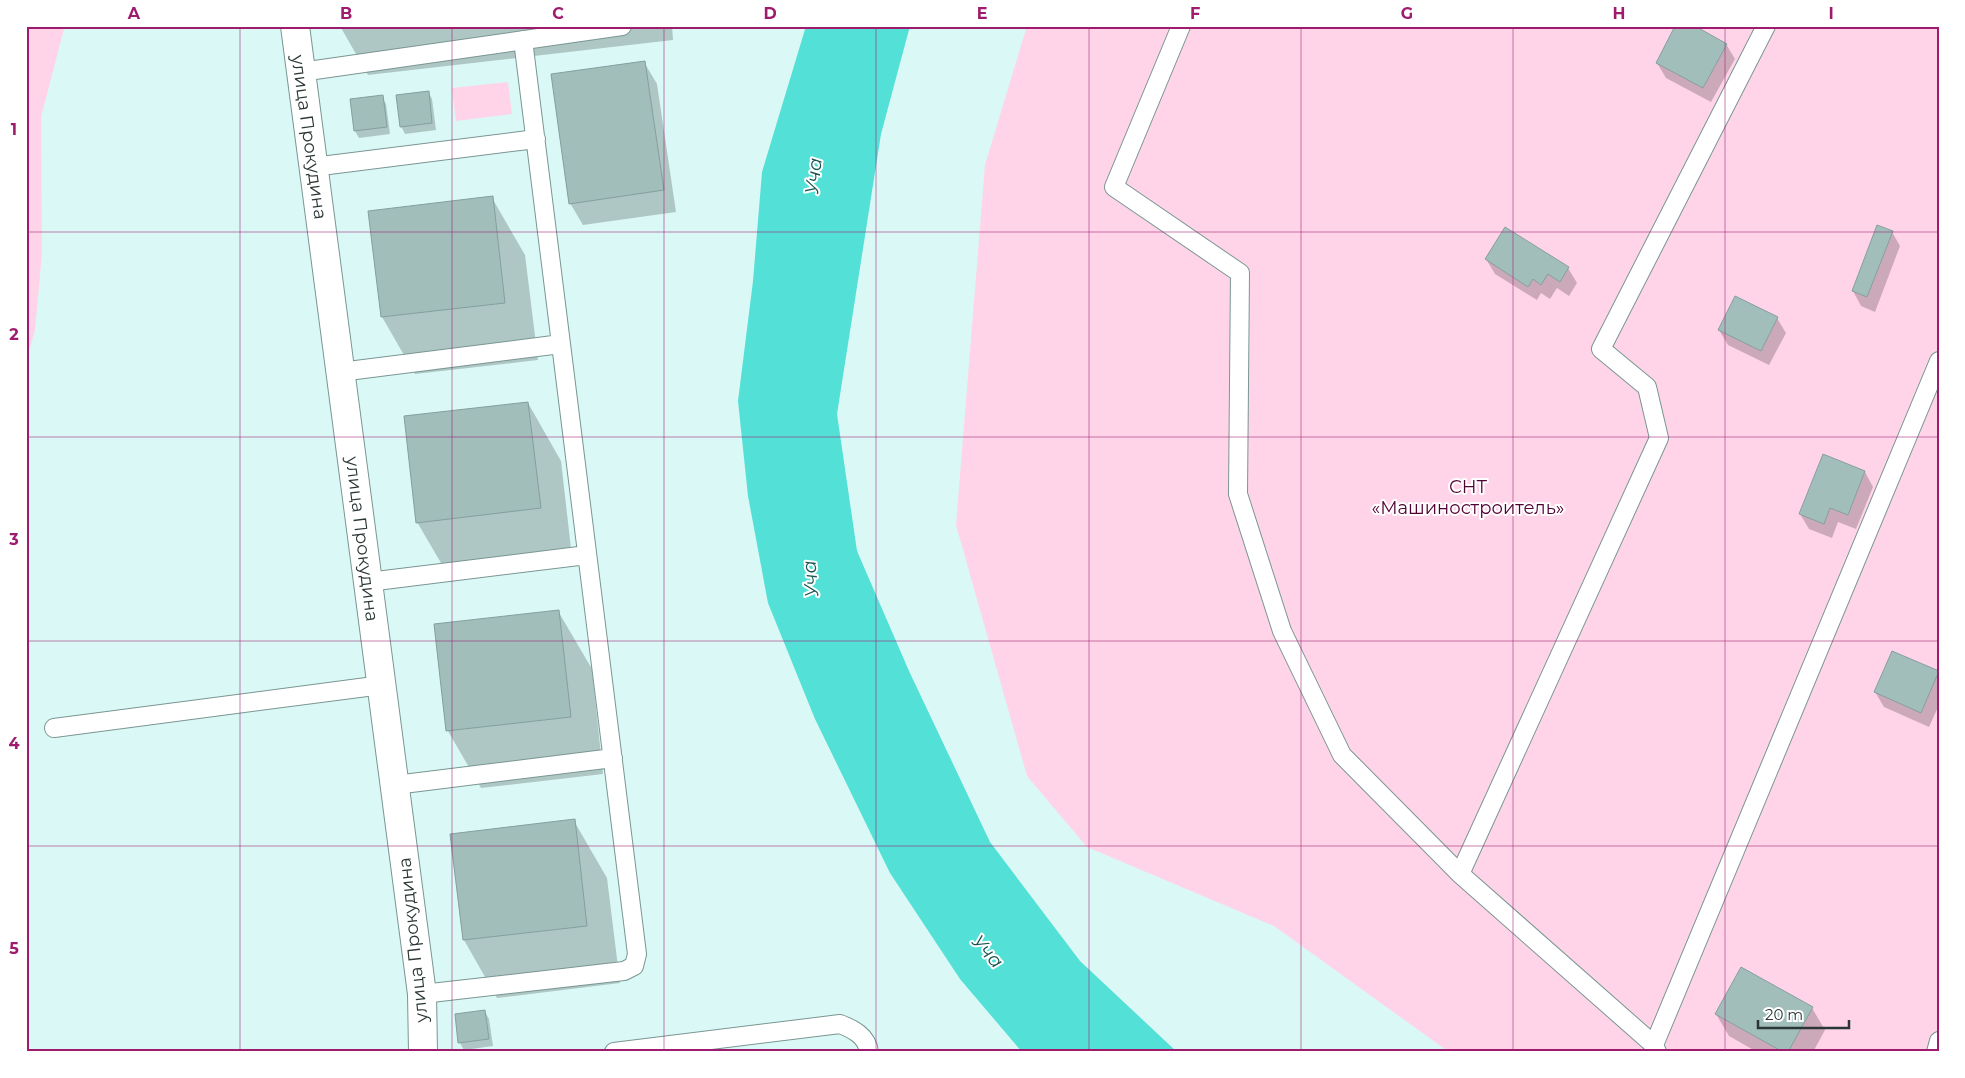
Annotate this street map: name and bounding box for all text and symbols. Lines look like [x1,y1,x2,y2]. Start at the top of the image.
text: A [127,4,141,23]
text: B [340,4,352,23]
text: C [552,4,564,23]
text: D [763,4,777,23]
text: E [977,4,987,23]
text: F [1190,4,1200,23]
text: G [1401,4,1413,23]
text: H [1613,4,1625,23]
text: I [1828,4,1834,23]
street label: улица Прокудина [286,52,331,221]
text: 1 [11,120,17,139]
water label: Уча [800,157,827,196]
text: 2 [9,325,19,344]
street label: улица Прокудина [341,454,383,623]
park label: СНТ «Машиностроитель» [1372,476,1564,519]
text: 3 [8,530,19,549]
water label: Уча [797,560,824,598]
text: 4 [8,734,20,753]
street label: улица Прокудина [393,856,433,1025]
water label: Уча [967,930,1008,973]
text: 5 [9,939,19,958]
scale bar [1758,998,1849,1030]
text: 20 m [1765,1005,1803,1024]

